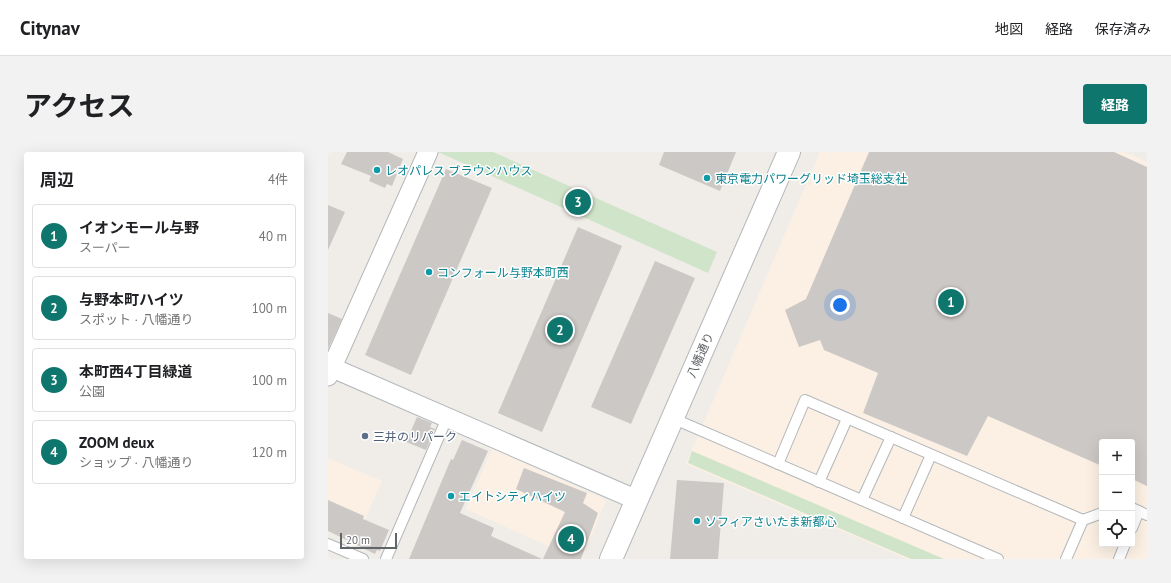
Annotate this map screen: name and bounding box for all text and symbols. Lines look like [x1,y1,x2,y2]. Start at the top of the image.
text: Citynav [20,16,80,40]
text: 地図 [995,20,1023,38]
text: 経路 [1045,20,1073,38]
text: 保存済み [1095,20,1151,38]
button: 経路 [1083,84,1147,124]
text: アクセス [24,87,135,124]
place label: レオパレス ブラウンハウス [385,163,532,178]
marker: レオパレス ブラウンハウス [372,165,382,175]
text: 周辺 [40,169,74,191]
text: 4件 [268,171,288,188]
place label: 東京電力パワーグリッド埼玉総支社 [715,171,907,186]
marker: 東京電力パワーグリッド埼玉総支社 [702,173,712,183]
pin: 3 [565,187,591,217]
text: イオンモール与野 [79,218,199,237]
text: 1 [50,228,58,245]
text: 40 m [259,228,287,245]
text: スーパー [79,239,131,256]
place label: コンフォール与野本町西 [437,265,569,280]
marker: コンフォール与野本町西 [424,267,434,277]
pin: 1 [938,287,964,317]
text: 与野本町ハイツ [79,290,184,309]
your location [830,295,850,315]
text: 2 [50,300,58,317]
text: 100 m [252,300,287,317]
text: スポット · 八幡通り [79,311,193,328]
pin: 2 [547,315,573,345]
street label: 八幡通り [683,330,717,380]
text: 本町西4丁目緑道 [79,362,193,381]
text: 3 [50,372,58,389]
text: 100 m [252,372,287,389]
text: 公園 [79,383,105,400]
place label: 三井のリパーク [373,429,457,444]
marker: 三井のリパーク [360,431,370,441]
text: ZOOM deux [79,433,154,452]
map controls [1099,439,1135,547]
button: + [1099,439,1135,475]
text: 4 [50,444,58,461]
text: 120 m [252,444,287,461]
text: ショップ · 八幡通り [79,454,193,471]
button: − [1099,475,1135,511]
place label: エイトシティハイツ [459,489,566,504]
marker: エイトシティハイツ [446,491,456,501]
button: locate [1099,511,1135,547]
place label: ソフィアさいたま新都心 [705,514,836,529]
marker: ソフィアさいたま新都心 [692,516,702,526]
pin: 4 [558,524,584,554]
scale bar [340,531,397,550]
text: 20 m [346,533,370,547]

